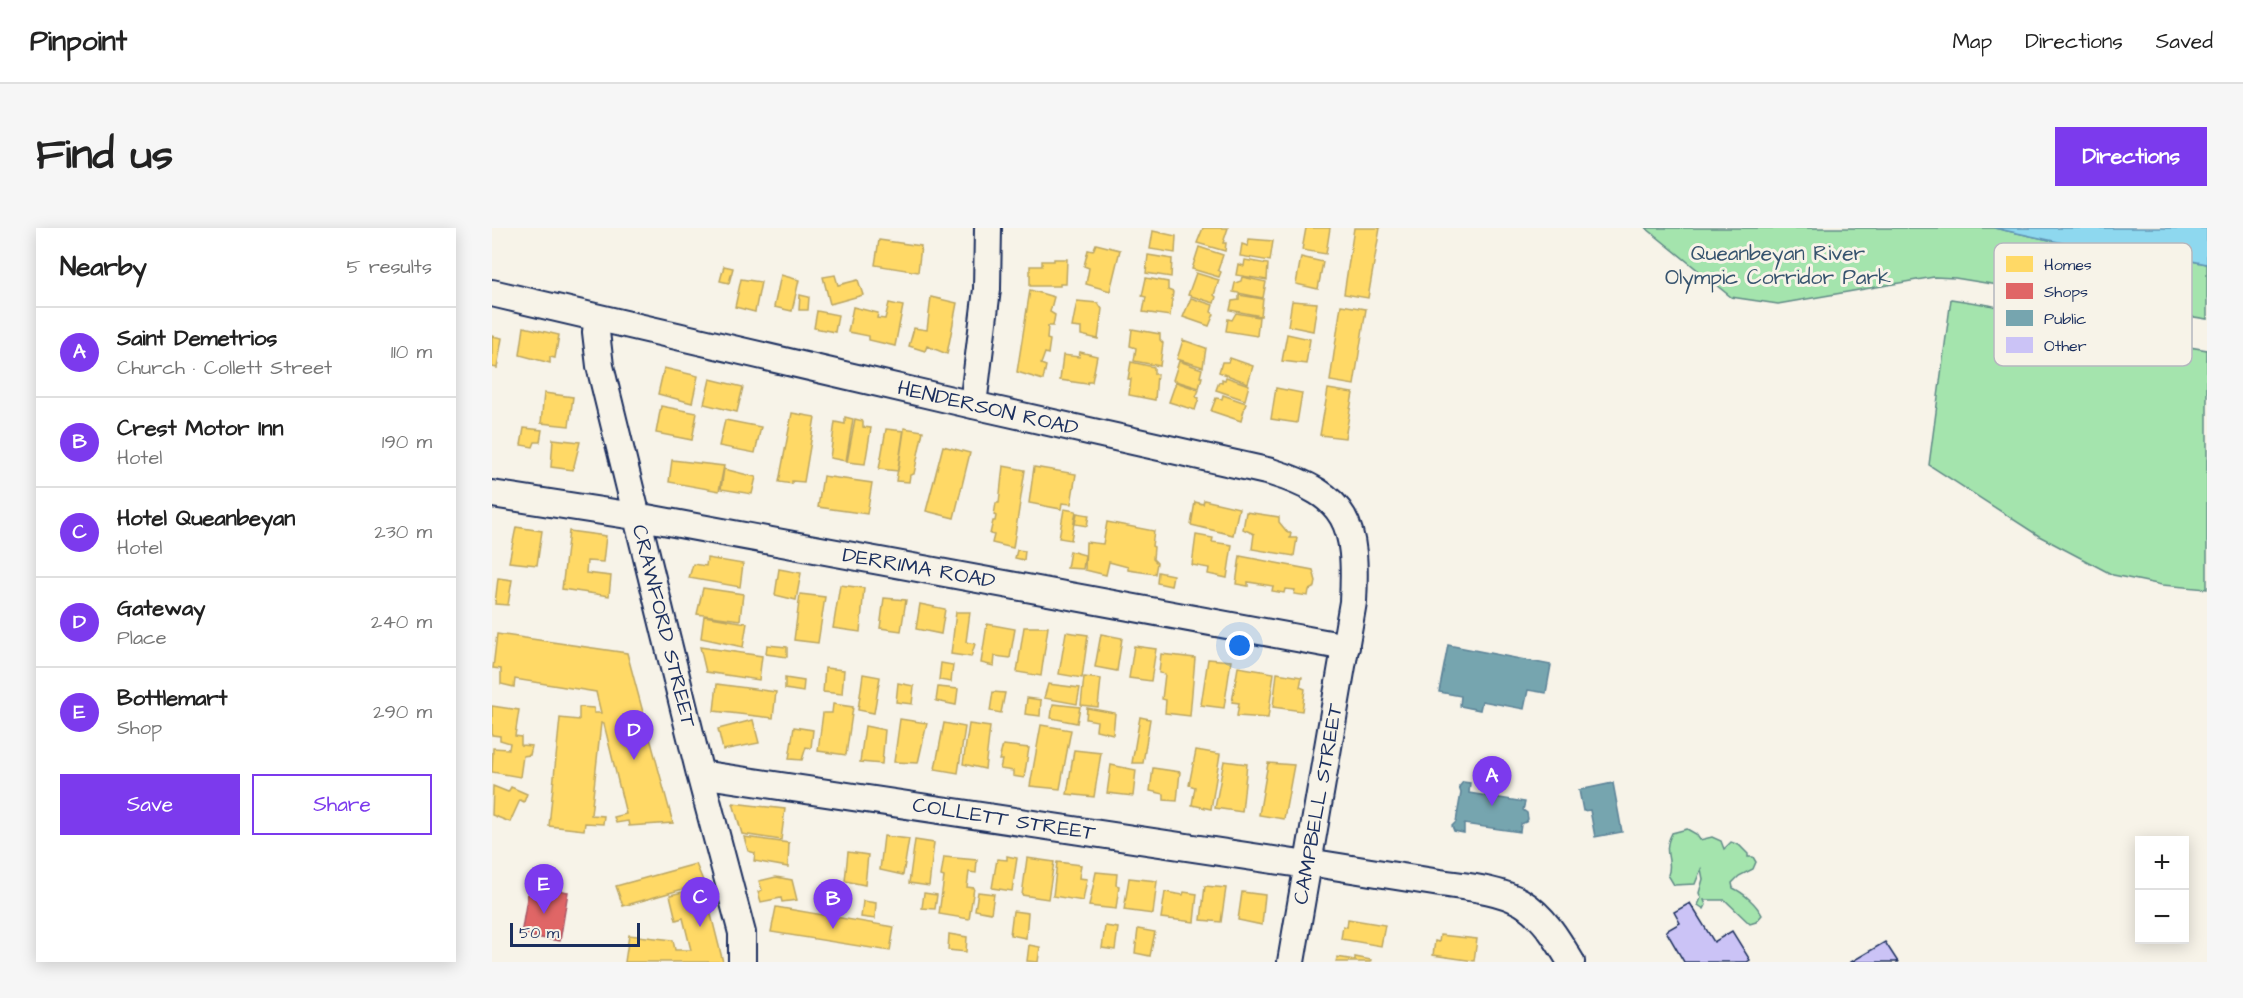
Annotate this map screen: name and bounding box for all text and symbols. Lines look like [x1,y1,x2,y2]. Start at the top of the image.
text: Pinpoint [30,22,127,61]
text: Map [1952,27,1992,56]
text: Directions [2025,27,2123,56]
text: Saved [2156,27,2213,56]
text: Find us [36,127,173,185]
button: Directions [2055,127,2207,186]
park label: Queanbeyan River Olympic Corridor Park [1665,239,1891,294]
legend [1994,243,2192,366]
text: Nearby [60,249,147,285]
text: 5 results [347,253,432,281]
text: Homes [2044,254,2092,276]
text: Shops [2044,281,2088,303]
text: Public [2044,308,2086,330]
text: Saint Demetrios [117,323,277,354]
text: Other [2044,335,2087,357]
text: A [73,338,86,366]
text: 110 m [391,338,432,366]
text: Church · Collett Street [117,354,332,382]
street label: HENDERSON ROAD [895,373,1082,443]
text: Crest Motor Inn [117,413,283,444]
text: B [72,428,87,456]
text: 190 m [382,428,432,456]
text: Hotel [117,444,162,472]
text: Hotel Queanbeyan [117,503,295,534]
text: C [72,518,87,546]
text: 230 m [374,518,432,546]
street label: CRAWFORD STREET [627,522,701,730]
text: Hotel [117,534,162,562]
street label: DERRIMA ROAD [840,540,998,596]
text: Gateway [117,593,205,624]
text: D [73,608,86,636]
text: 240 m [371,608,432,636]
text: Place [117,624,167,652]
your location [1225,631,1254,660]
text: Bottlemart [117,683,228,714]
text: E [74,698,85,726]
text: 290 m [373,698,432,726]
street label: CAMPBELL STREET [1286,700,1350,907]
pin: D [614,710,654,760]
text: Shop [117,714,162,742]
pin: A [1472,756,1512,806]
button: Save [60,774,240,835]
button: Share [252,774,432,835]
street label: COLLETT STREET [911,790,1098,848]
map controls [2135,836,2189,944]
button: + [2135,836,2189,890]
pin: E [524,864,564,914]
pin: C [680,878,720,927]
pin: B [814,880,852,929]
button: − [2135,890,2189,944]
scale bar [510,920,640,948]
text: 50 m [519,922,559,944]

